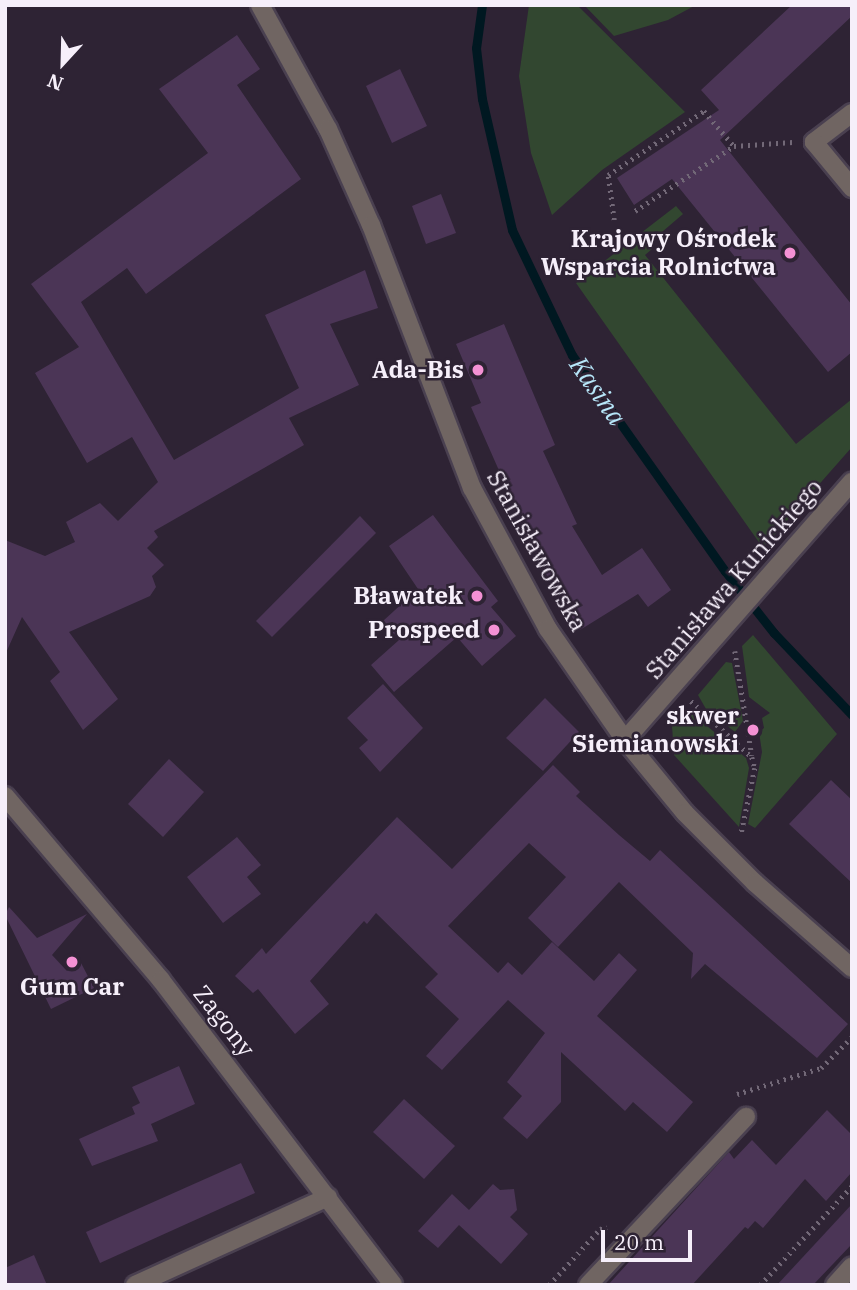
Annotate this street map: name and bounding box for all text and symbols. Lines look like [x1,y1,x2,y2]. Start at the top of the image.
north arrow [28,28,98,98]
text: N [44,69,67,96]
place label: Krajowy Ośrodek Wsparcia Rolnictwa [541,225,776,281]
marker: Krajowy Ośrodek Wsparcia Rolnictwa [782,245,798,261]
water label: Kasina [563,351,633,431]
place label: Ada-Bis [372,356,464,384]
marker: Ada-Bis [470,362,486,378]
street label: Stanisławowska [481,465,593,637]
street label: Stanisława Kunickiego [639,473,829,685]
place label: Bławatek [353,582,463,610]
marker: Bławatek [469,588,485,604]
place label: Prospeed [368,616,480,644]
marker: Prospeed [486,622,502,638]
place label: skwer Siemianowski [572,702,739,758]
marker: skwer Siemianowski [745,722,761,738]
marker: Gum Car [64,954,80,970]
place label: Gum Car [20,973,124,1001]
street label: Zagony [187,980,261,1062]
scale bar [605,1216,696,1260]
text: 20 m [614,1228,664,1256]

